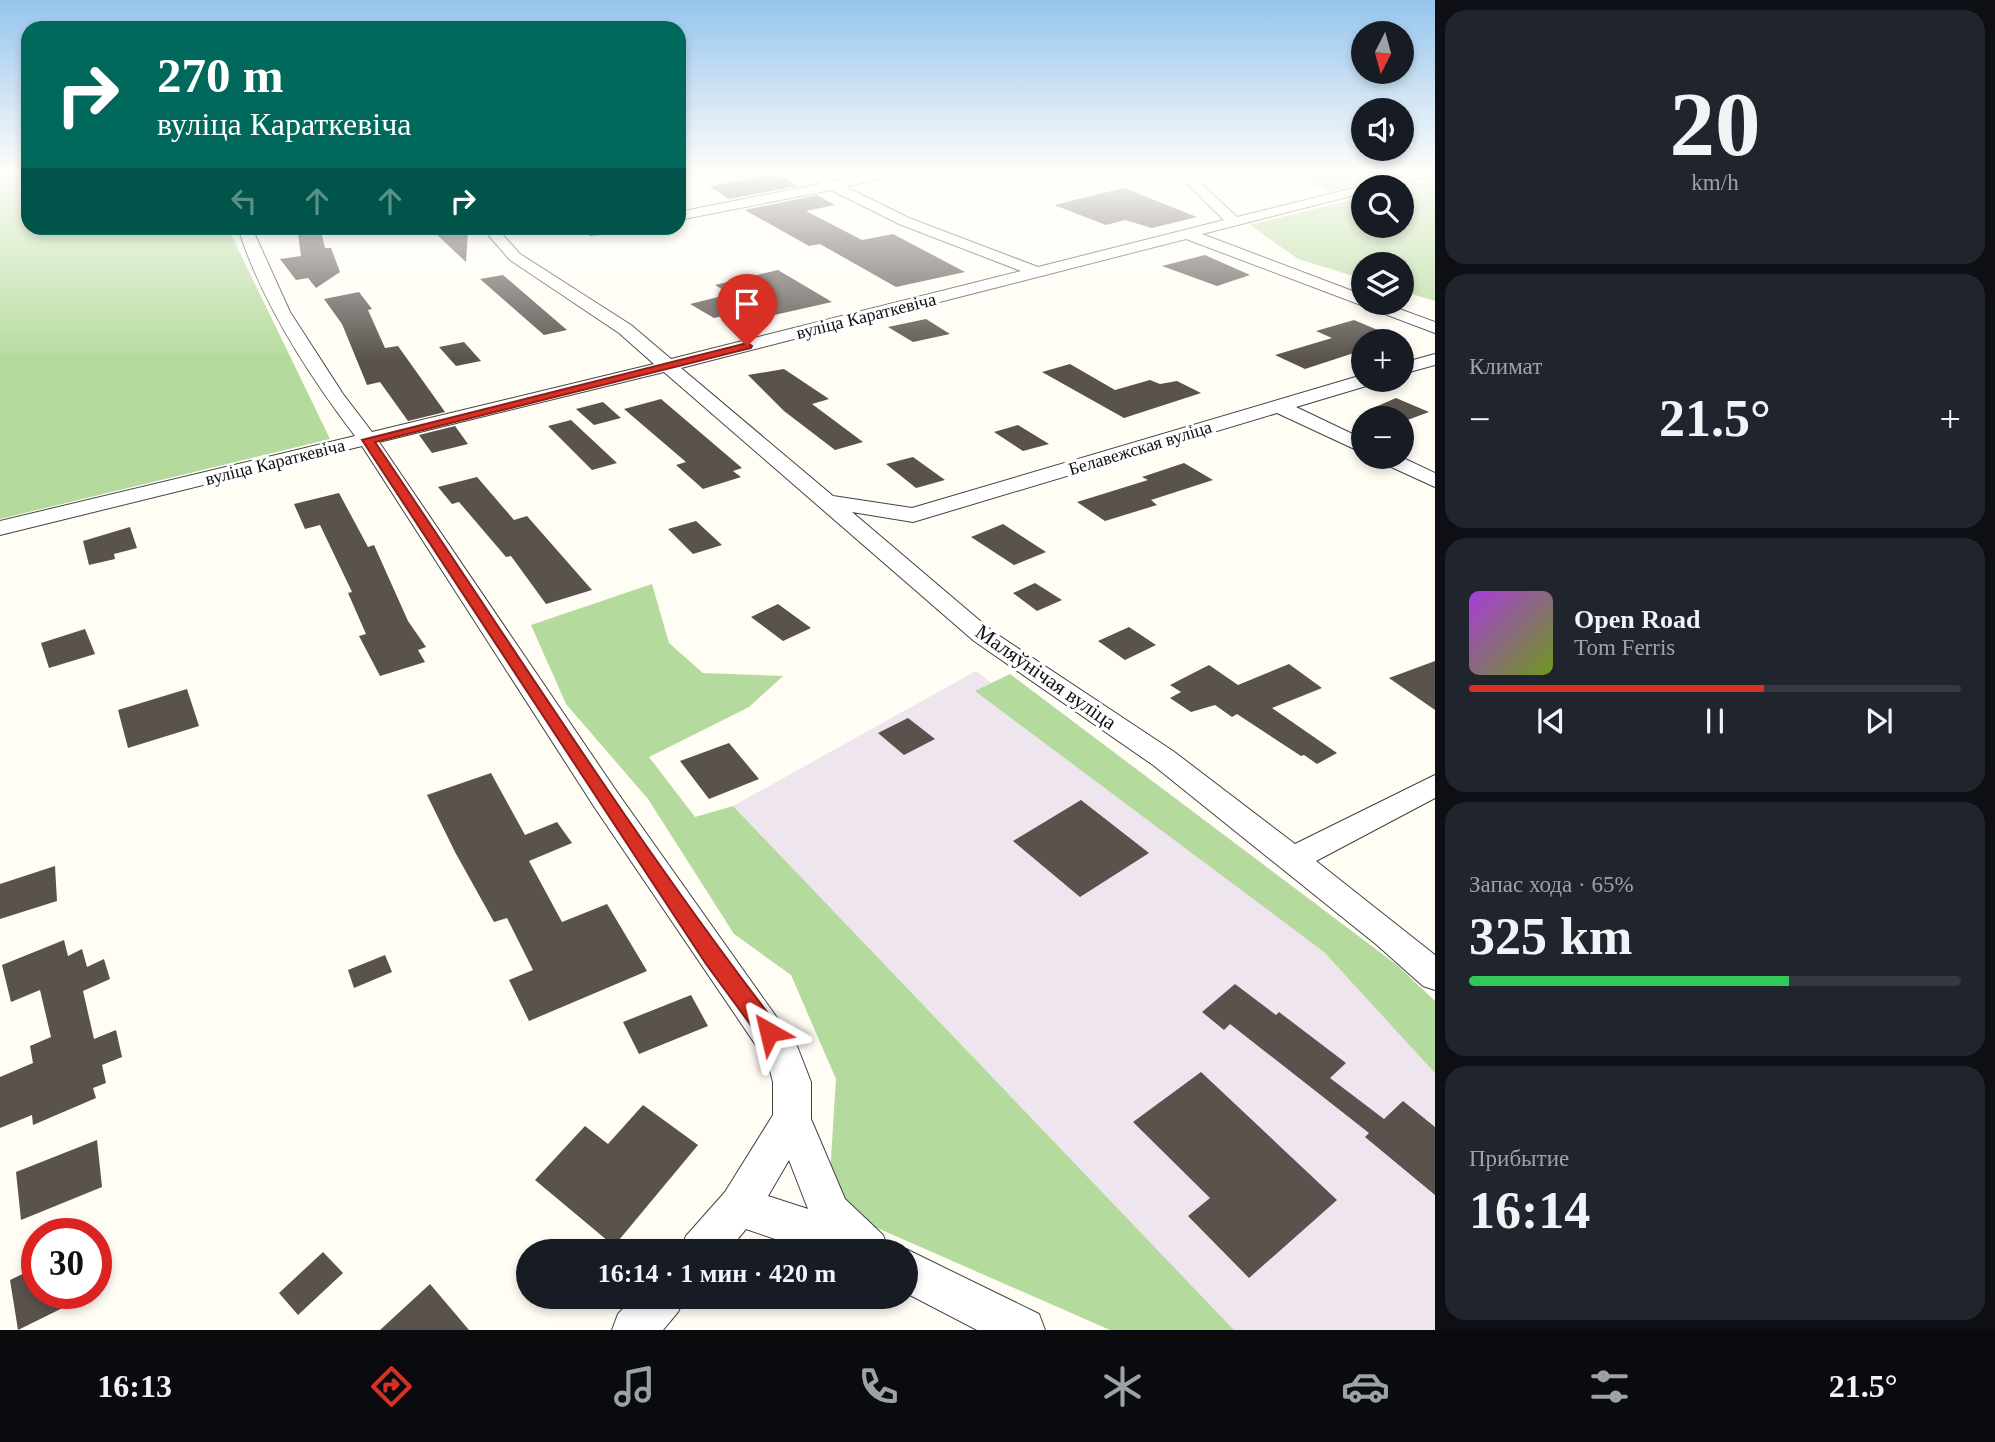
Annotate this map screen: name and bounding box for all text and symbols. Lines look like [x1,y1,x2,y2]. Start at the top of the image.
north arrow [1351,21,1414,84]
map controls [1351,21,1414,469]
text: 270 m [157,48,284,103]
icon: right [42,49,133,140]
text: 20 [1670,74,1761,175]
button: sound [1351,98,1414,161]
text: вуліца Караткевіча [157,106,412,142]
text: km/h [1691,170,1739,195]
button: search [1351,175,1414,238]
icon: left [225,182,263,220]
icon: ahead [298,182,336,220]
icon: ahead [371,182,409,220]
icon: right [444,182,482,220]
button: layers [1351,252,1414,315]
pin [717,274,777,346]
icon: arrive [728,285,766,323]
street label: вуліца Караткевіча [794,289,938,343]
button: + [1351,329,1414,392]
text: Климат [1469,354,1542,379]
text: 21.5° [1659,390,1771,447]
text: − [1469,398,1490,440]
text: + [1940,398,1961,440]
button: − [1351,406,1414,469]
street label: Белавежская вуліца [1066,417,1214,479]
street label: вуліца Караткевіча [203,435,347,489]
text: Open Road [1574,605,1700,634]
street label: Маляўнічая вуліца [971,619,1122,735]
text: Tom Ferris [1574,635,1675,660]
icon: previous [1532,702,1570,740]
icon: pause [1696,702,1734,740]
icon: next [1860,702,1898,740]
text: Запас хода · 65% [1469,872,1634,897]
text: 325 km [1469,908,1632,965]
position arrow [732,995,806,1069]
text: Прибытие [1469,1146,1569,1171]
text: 16:14 [1469,1182,1590,1239]
speed limit sign: 30 [21,1218,112,1309]
text: 16:14 · 1 мин · 420 m [598,1259,836,1288]
icon: directions [367,1362,416,1411]
icon: music [610,1362,659,1411]
icon: phone [854,1362,903,1411]
icon: climate [1098,1362,1147,1411]
icon: car [1341,1362,1390,1411]
icon: filters [1585,1362,1634,1411]
text: 16:13 [97,1368,172,1404]
text: 21.5° [1829,1368,1898,1404]

